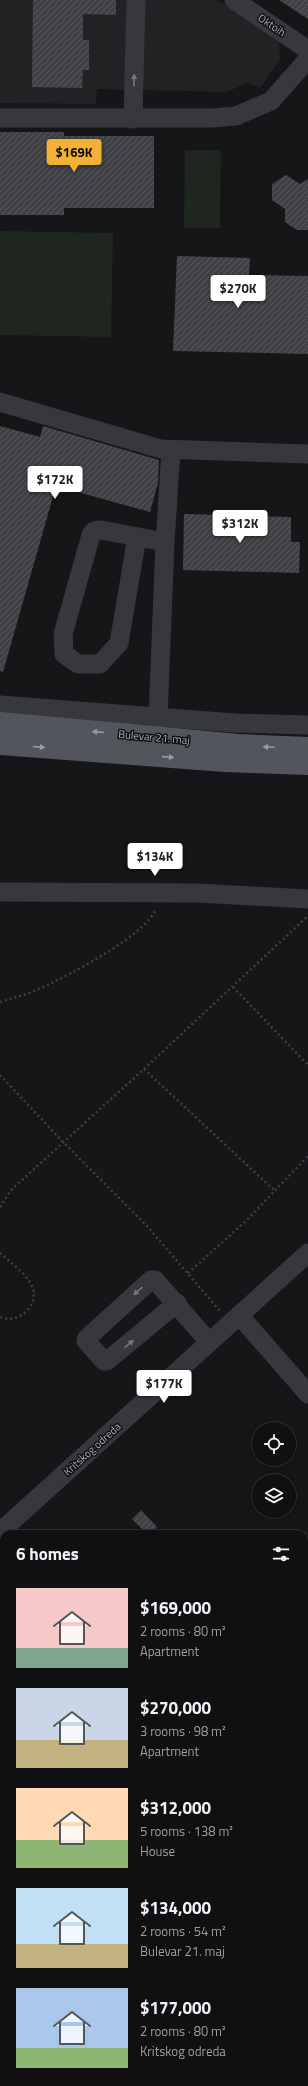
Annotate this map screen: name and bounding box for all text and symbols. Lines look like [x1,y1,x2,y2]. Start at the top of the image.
street label: Oktoih [255,10,289,40]
one-way arrow [131,73,137,86]
pin: $169K [46,139,102,173]
text: $169K [56,142,92,162]
pin: $270K [210,275,266,309]
text: $270K [220,278,256,298]
pin: $172K [27,466,83,500]
text: $172K [37,469,73,489]
pin: $312K [212,510,268,544]
text: $312K [222,513,258,533]
street label: Bulevar 21. maj [118,726,190,748]
one-way arrow [92,729,104,736]
one-way arrow [263,743,275,750]
one-way arrow [33,744,45,751]
one-way arrow [162,754,174,761]
pin: $134K [127,843,183,877]
text: $134K [137,846,173,866]
one-way arrow [133,1286,143,1296]
one-way arrow [123,1339,134,1348]
pin: $177K [136,1370,192,1404]
text: $177K [146,1373,182,1393]
street label: Kritskog odreda [60,1418,125,1479]
map controls [252,1422,296,1518]
button: locate [252,1422,296,1466]
button: layers [252,1474,296,1518]
text: 6 homes [16,1541,79,1567]
icon: filters [270,1543,292,1565]
text: $169,000 [140,1595,211,1621]
icon: home [48,1604,96,1652]
text: 2 rooms · 80 m² [140,1621,226,1641]
text: Apartment [140,1641,199,1661]
text: $270,000 [140,1695,211,1721]
icon: home [48,1704,96,1752]
text: 3 rooms · 98 m² [140,1721,226,1741]
text: Apartment [140,1741,199,1761]
text: $312,000 [140,1795,211,1821]
icon: home [48,1804,96,1852]
text: 5 rooms · 138 m² [140,1821,233,1841]
text: House [140,1841,175,1861]
text: $134,000 [140,1895,211,1921]
icon: home [48,1904,96,1952]
text: 2 rooms · 54 m² [140,1921,226,1941]
text: Bulevar 21. maj [140,1941,225,1961]
text: $177,000 [140,1995,211,2021]
icon: home [48,2004,96,2052]
text: 2 rooms · 80 m² [140,2021,226,2041]
text: Kritskog odreda [140,2041,226,2061]

